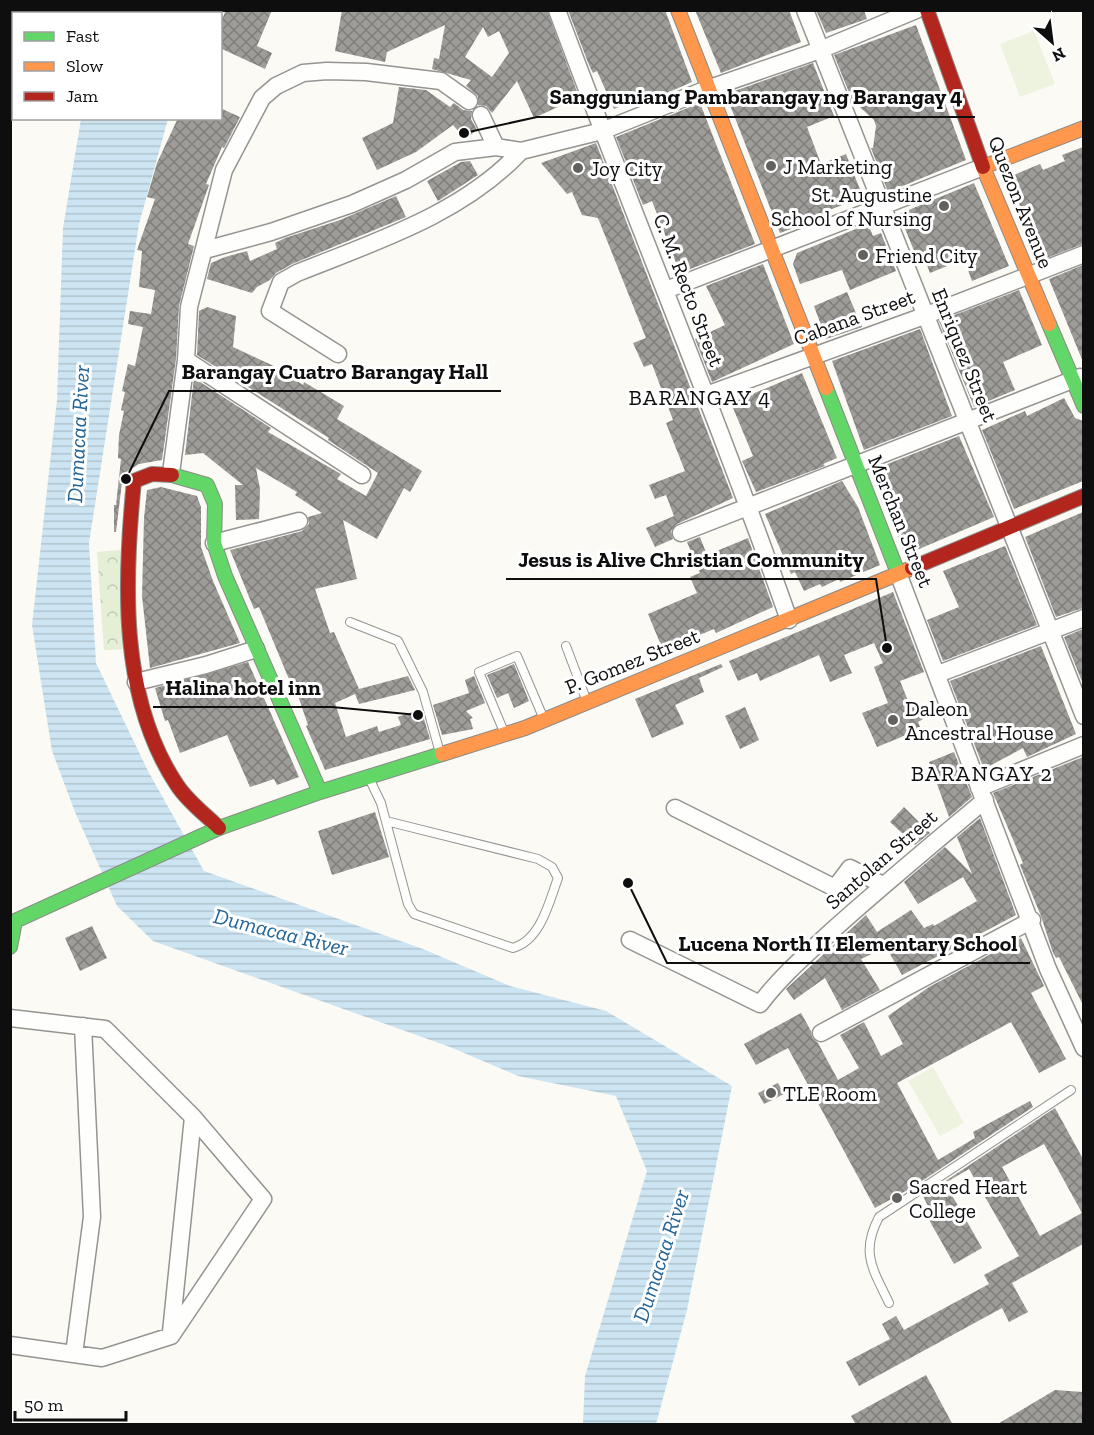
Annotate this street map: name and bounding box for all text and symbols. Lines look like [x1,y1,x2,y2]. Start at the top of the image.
legend [12,12,222,120]
north arrow [1022,12,1082,72]
text: Fast [66,25,99,47]
text: N [1049,44,1069,66]
text: Slow [66,55,103,77]
callout: Sangguniang Pambarangay ng Barangay 4 [537,77,975,117]
text: Sangguniang Pambarangay ng Barangay 4 [549,83,963,110]
text: Jam [66,85,98,107]
street label: Quezon Avenue [983,132,1059,272]
place label: J Marketing [783,154,893,179]
place label: Joy City [590,156,663,181]
marker: J Marketing [764,159,778,173]
marker: Joy City [571,161,585,175]
place label: St. Augustine School of Nursing [771,182,932,231]
marker: St. Augustine School of Nursing [937,199,951,213]
street label: C. M. Recto Street [648,210,730,370]
place label: Friend City [875,243,978,268]
marker: Friend City [856,248,870,262]
street label: Cabana Street [790,283,918,351]
street label: Enriquez Street [927,285,1003,426]
callout: Barangay Cuatro Barangay Hall [169,351,501,391]
text: Barangay Cuatro Barangay Hall [182,358,488,385]
water label: Dumacaa River [61,364,95,504]
district label: BARANGAY 4 [628,384,772,411]
street label: Merchan Street [863,451,939,591]
callout: Jesus is Alive Christian Community [506,539,876,579]
text: Jesus is Alive Christian Community [518,546,864,573]
street label: P. Gomez Street [561,623,703,699]
callout: Halina hotel inn [153,667,332,707]
text: Halina hotel inn [165,674,321,701]
place label: Daleon Ancestral House [905,696,1054,745]
marker: Daleon Ancestral House [886,713,900,727]
district label: BARANGAY 2 [911,760,1053,787]
street label: Santolan Street [820,804,942,914]
water label: Dumacaa River [211,902,352,962]
callout: Lucena North II Elementary School [667,923,1030,963]
text: Lucena North II Elementary School [678,930,1018,957]
place label: TLE Room [783,1081,877,1106]
marker: TLE Room [764,1086,778,1100]
place label: Sacred Heart College [909,1174,1027,1223]
water label: Dumacaa River [627,1186,695,1326]
marker: Sacred Heart College [890,1191,904,1205]
scale bar [15,1384,126,1422]
text: 50 m [24,1394,64,1416]

